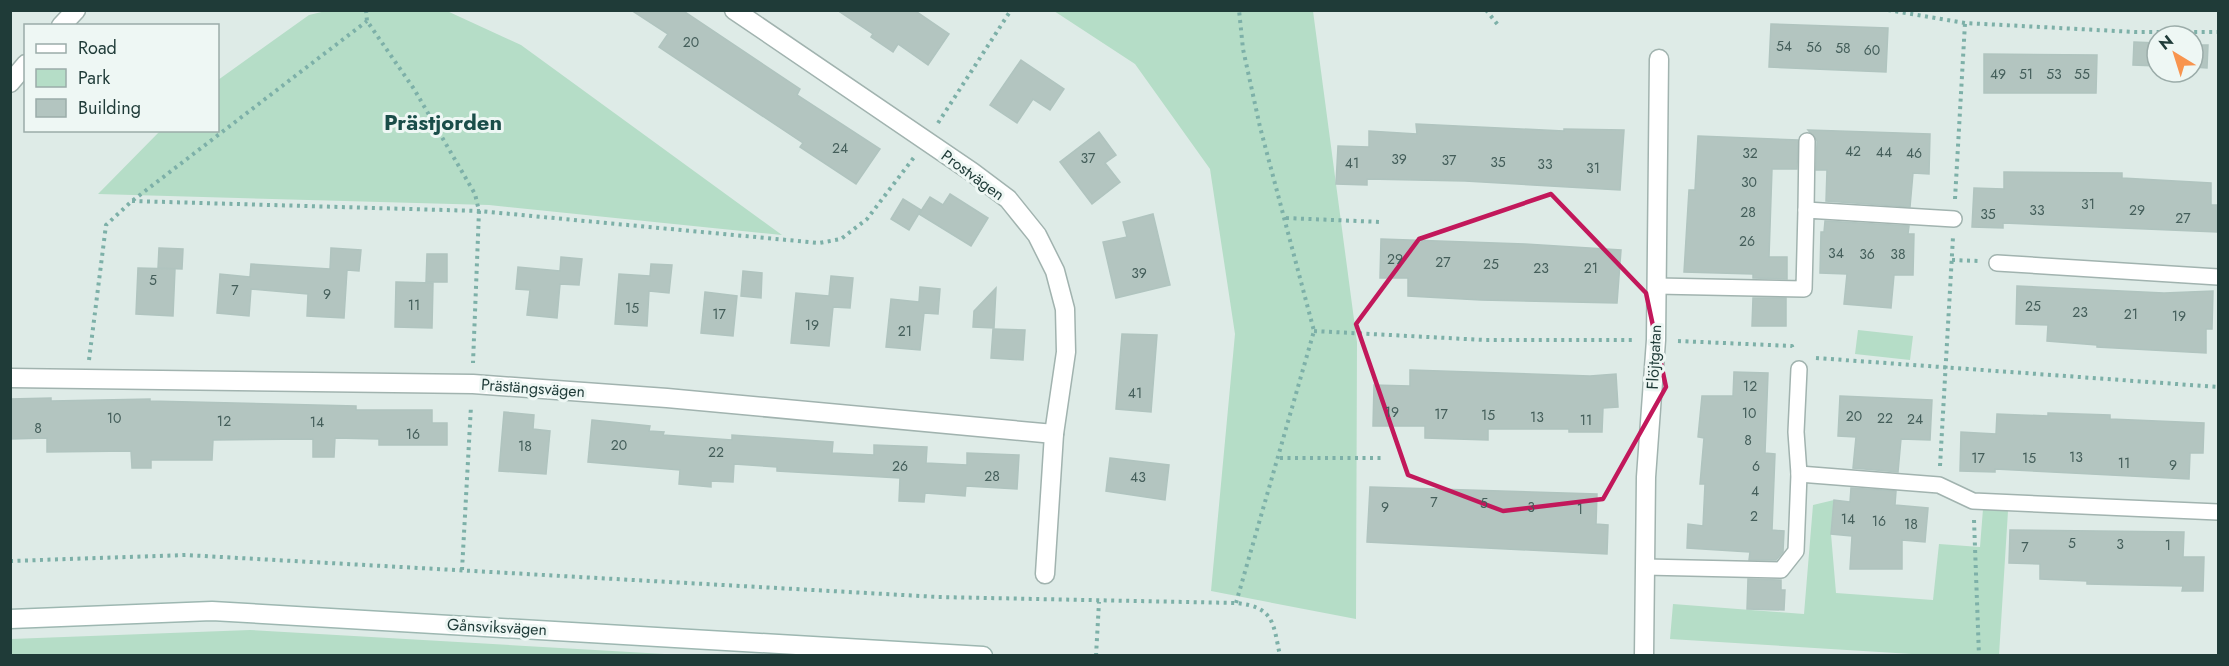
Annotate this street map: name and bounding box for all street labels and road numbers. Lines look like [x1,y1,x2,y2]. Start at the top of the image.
street label: Prostvägen [937,144,1009,206]
street label: Flöjtgatan [1641,324,1667,390]
street label: Prästängsvägen [480,373,586,403]
street label: Gånsviksvägen [446,613,548,641]

